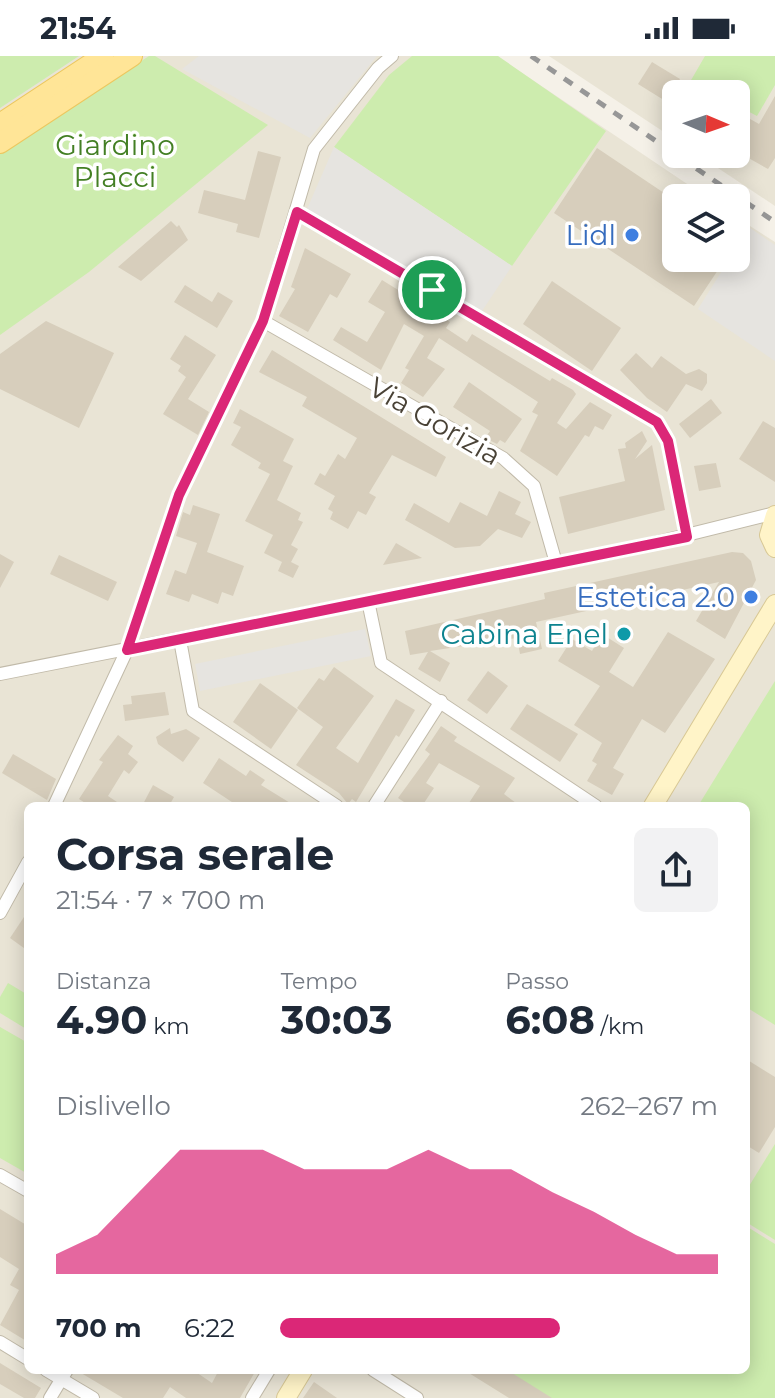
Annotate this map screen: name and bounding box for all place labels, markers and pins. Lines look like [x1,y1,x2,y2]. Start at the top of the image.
place label: Lidl [565,218,616,252]
marker: Lidl [623,226,641,244]
pin [398,256,466,324]
place label: Estetica 2.0 [576,580,735,614]
marker: Estetica 2.0 [742,588,760,606]
place label: Cabina Enel [440,617,608,651]
marker: Cabina Enel [615,625,633,643]

